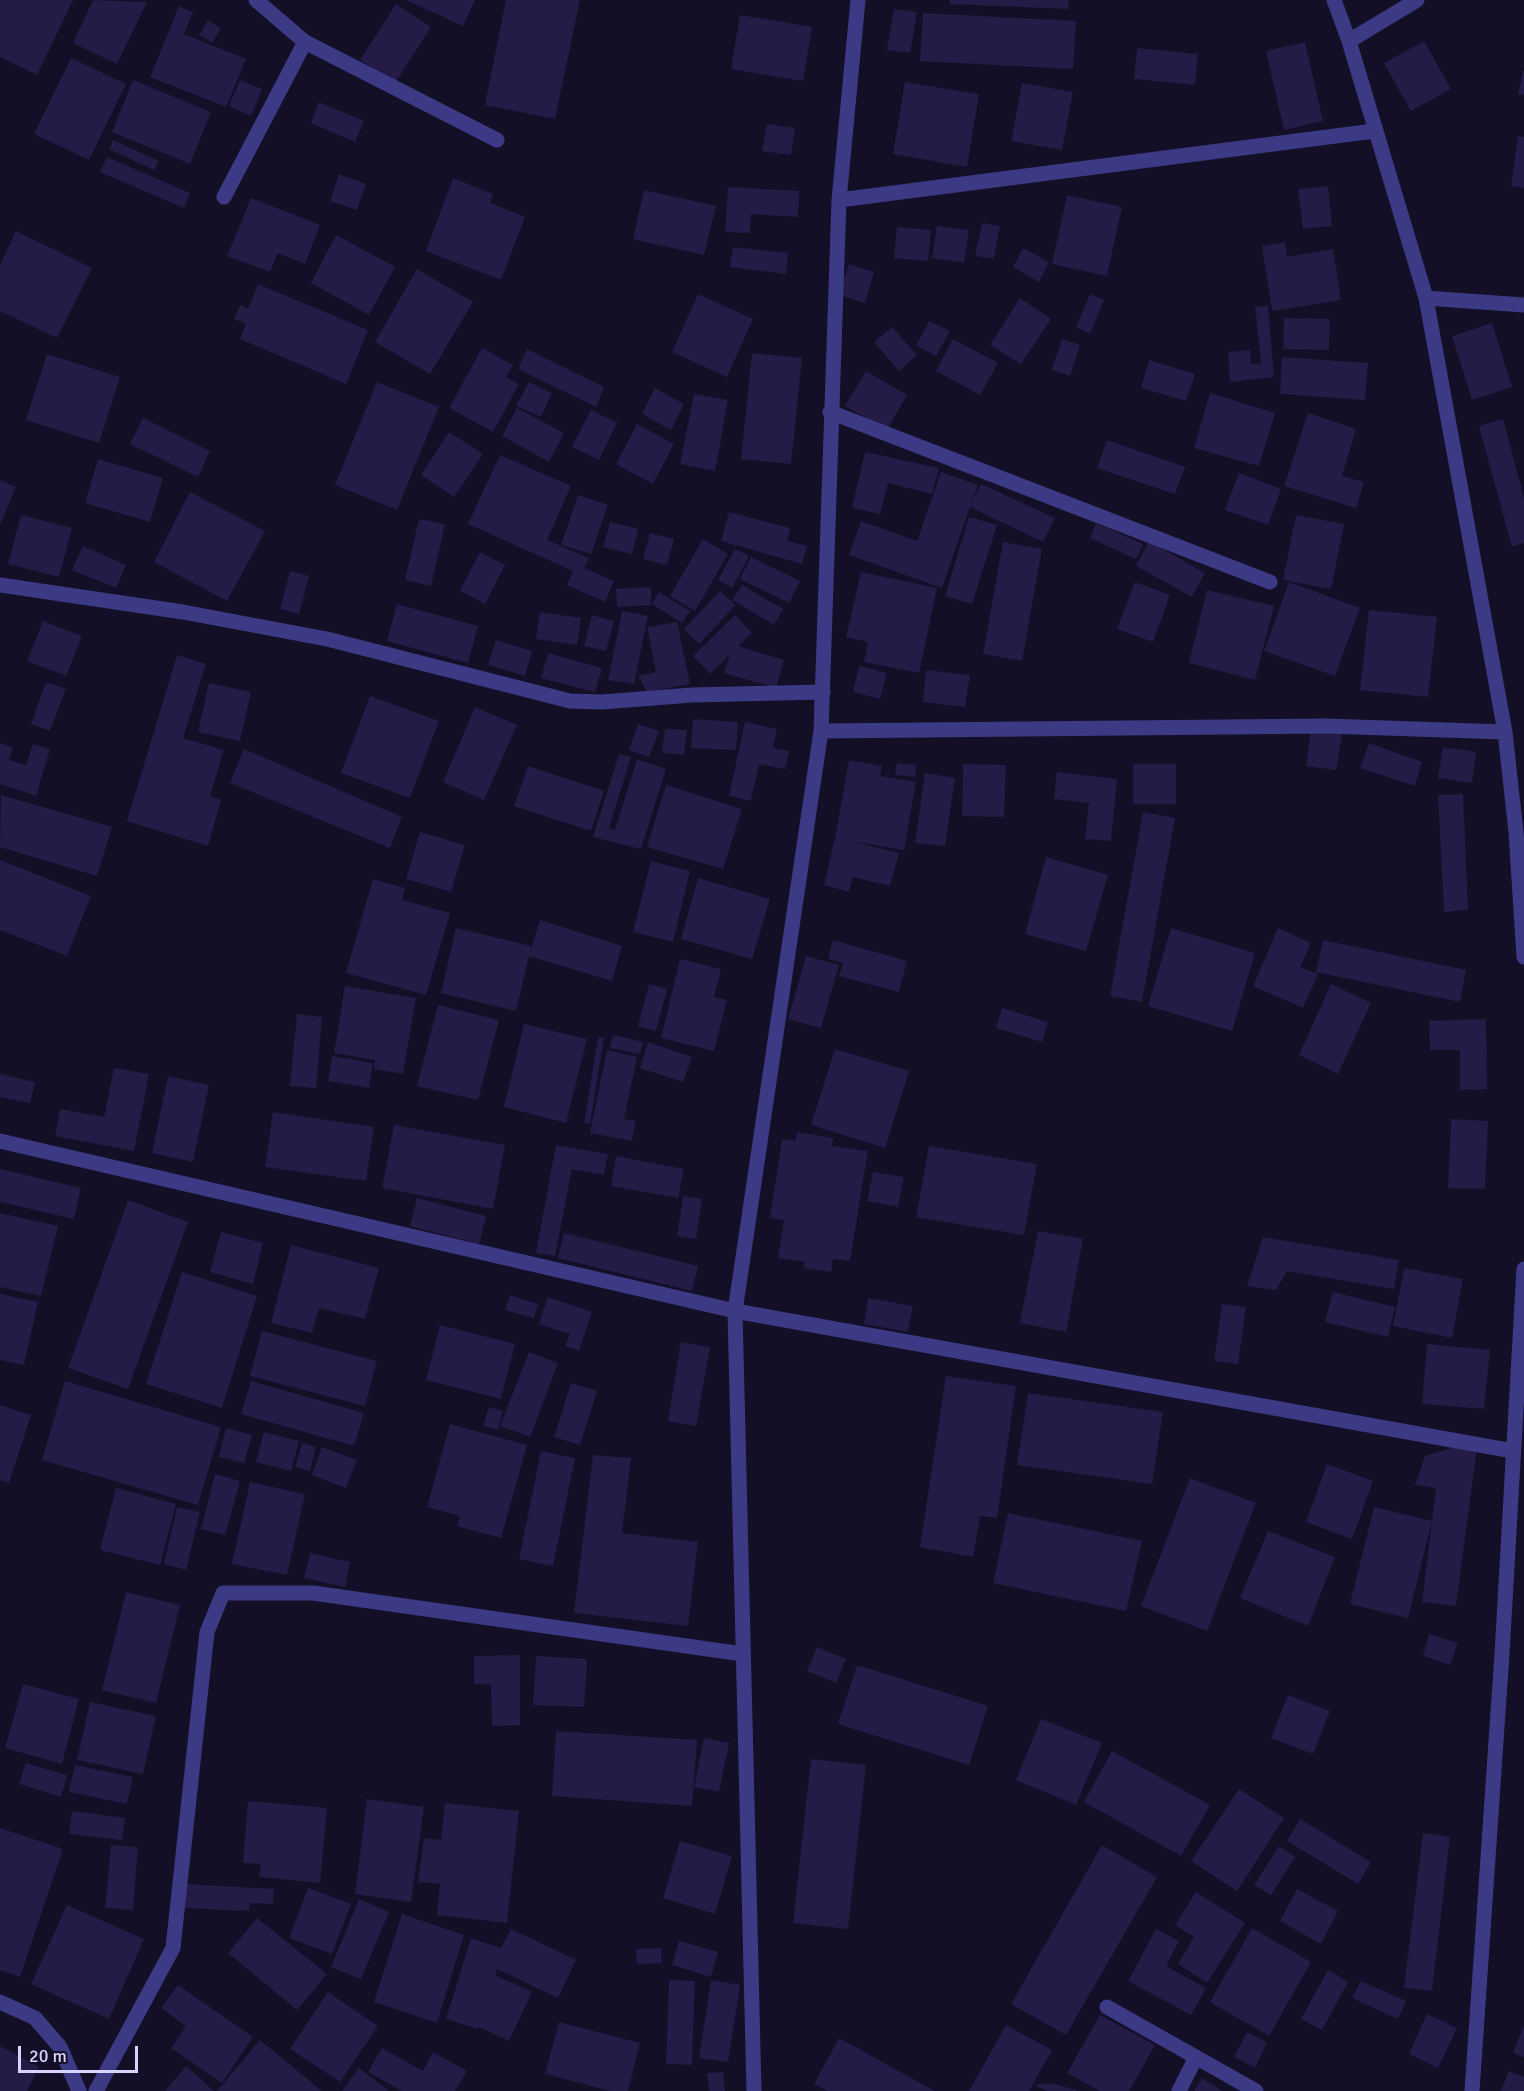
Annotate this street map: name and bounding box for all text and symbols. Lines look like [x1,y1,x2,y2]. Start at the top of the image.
scale bar [21,2034,141,2072]
text: 20 m [29,2045,67,2067]

